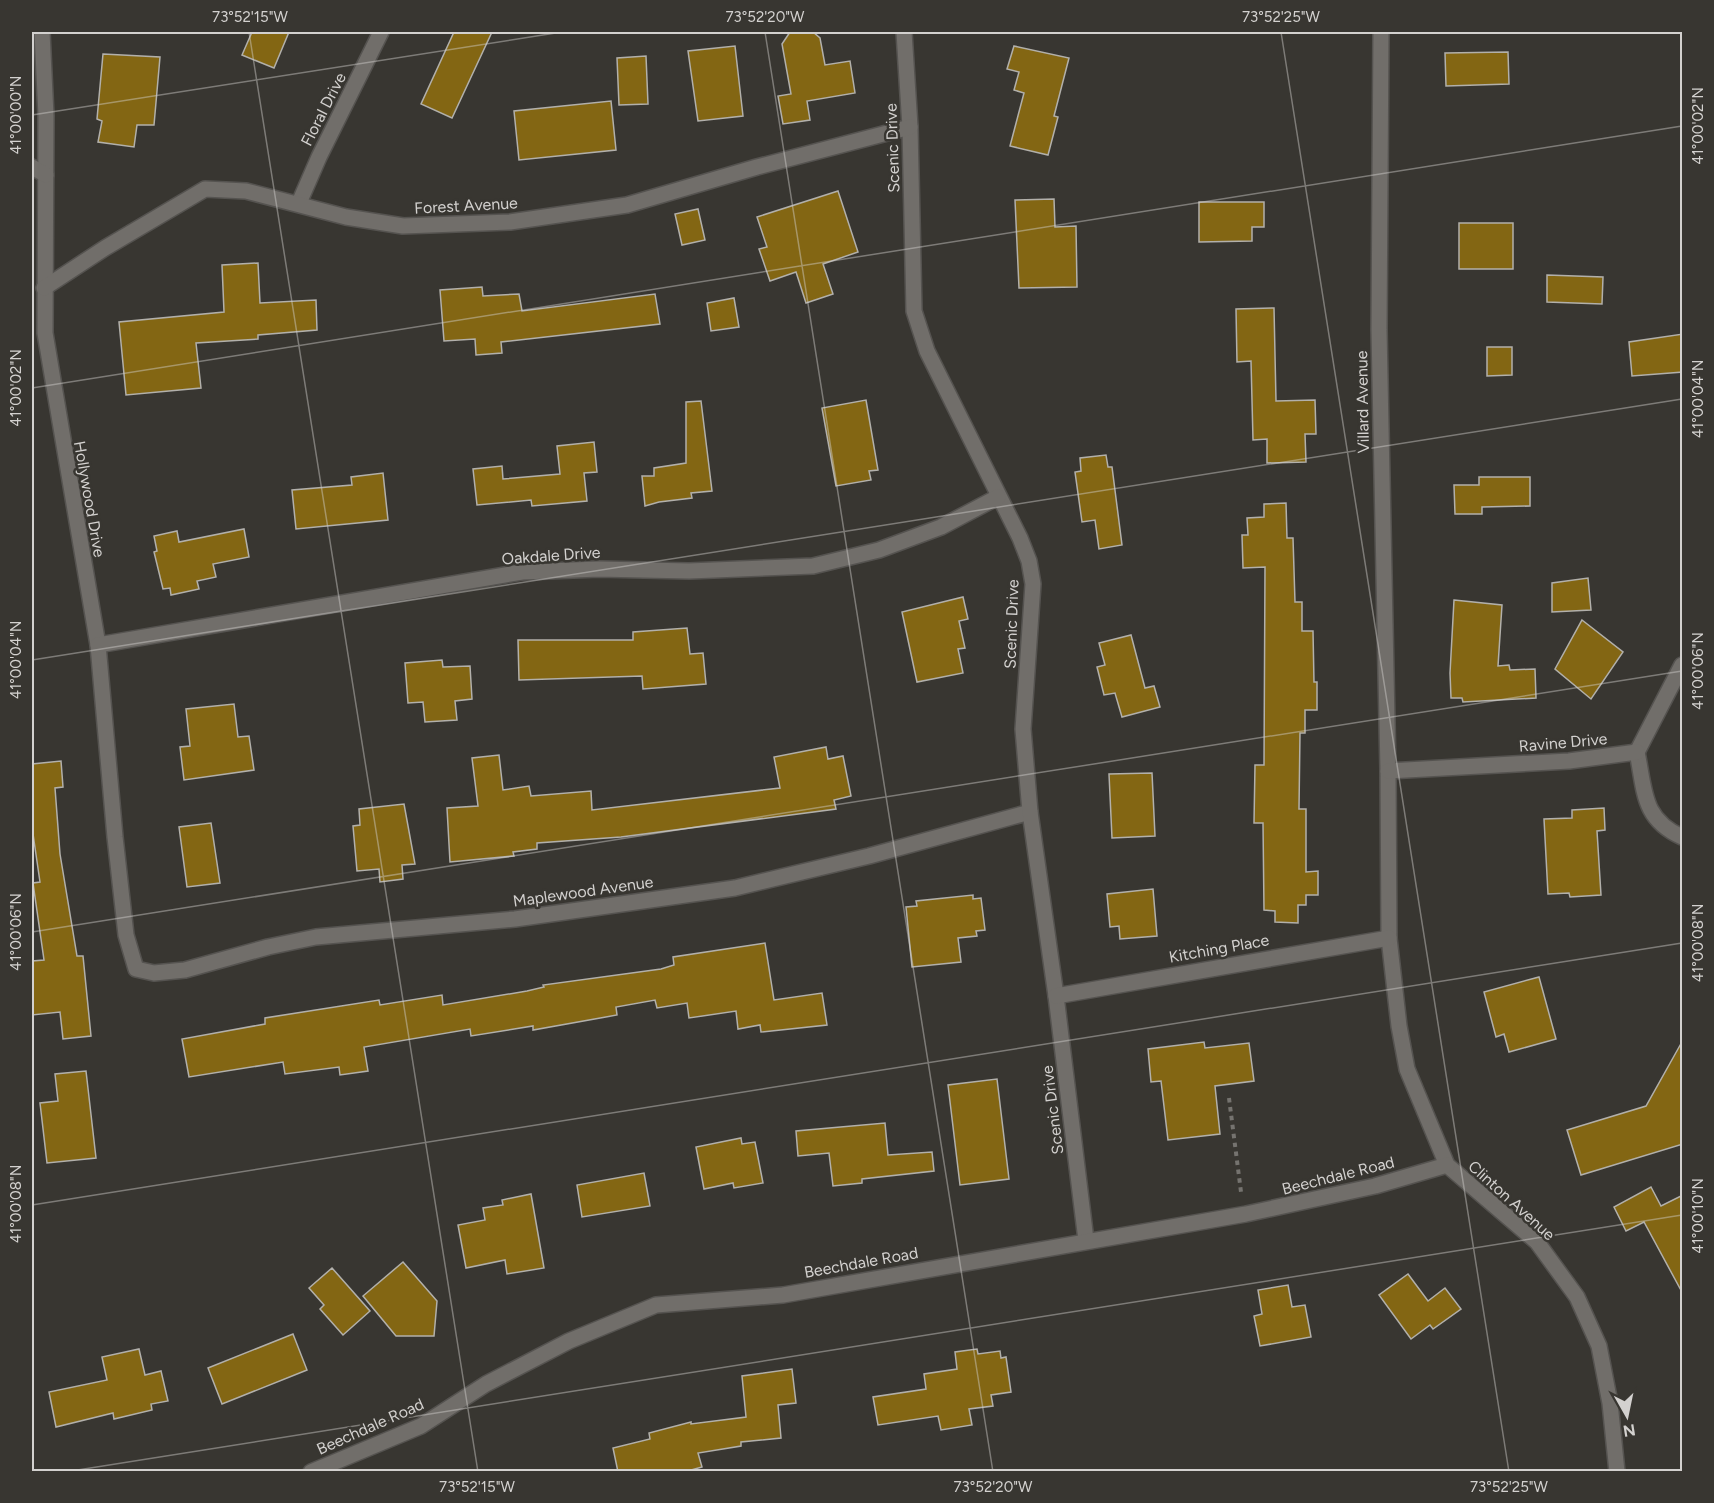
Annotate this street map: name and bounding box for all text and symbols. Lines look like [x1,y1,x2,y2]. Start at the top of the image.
text: 73°52'15"W [212,8,288,26]
text: 73°52'20"W [726,8,805,26]
text: 73°52'25"W [1242,8,1321,26]
street label: Floral Drive [297,69,350,149]
text: 41°00'00"N [7,76,25,154]
text: 41°00'02"N [1689,87,1707,165]
street label: Scenic Drive [881,103,904,193]
street label: Forest Avenue [414,193,519,218]
text: 41°00'02"N [7,349,25,427]
street label: Villard Avenue [1352,350,1373,454]
text: 41°00'04"N [1689,360,1707,438]
street label: Hollywood Drive [70,439,109,559]
street label: Oakdale Drive [501,543,601,568]
street label: Scenic Drive [1000,579,1023,669]
text: 41°00'04"N [7,621,25,699]
text: 41°00'06"N [1689,632,1707,710]
street label: Ravine Drive [1518,729,1608,756]
street label: Maplewood Avenue [512,872,655,911]
text: 41°00'06"N [7,893,25,971]
text: 41°00'08"N [1689,904,1707,982]
street label: Kitching Place [1168,930,1271,967]
street label: Scenic Drive [1038,1064,1067,1155]
street label: Beechdale Road [1280,1152,1396,1199]
street label: Clinton Avenue [1464,1157,1559,1244]
text: 41°00'08"N [7,1165,25,1243]
text: 41°00'10"N [1689,1178,1707,1254]
street label: Beechdale Road [803,1243,920,1282]
north arrow [1597,1386,1657,1446]
street label: Beechdale Road [314,1394,427,1459]
text: N [1622,1420,1637,1441]
text: 73°52'15"W [439,1478,515,1496]
text: 73°52'20"W [954,1478,1033,1496]
text: 73°52'25"W [1470,1478,1549,1496]

